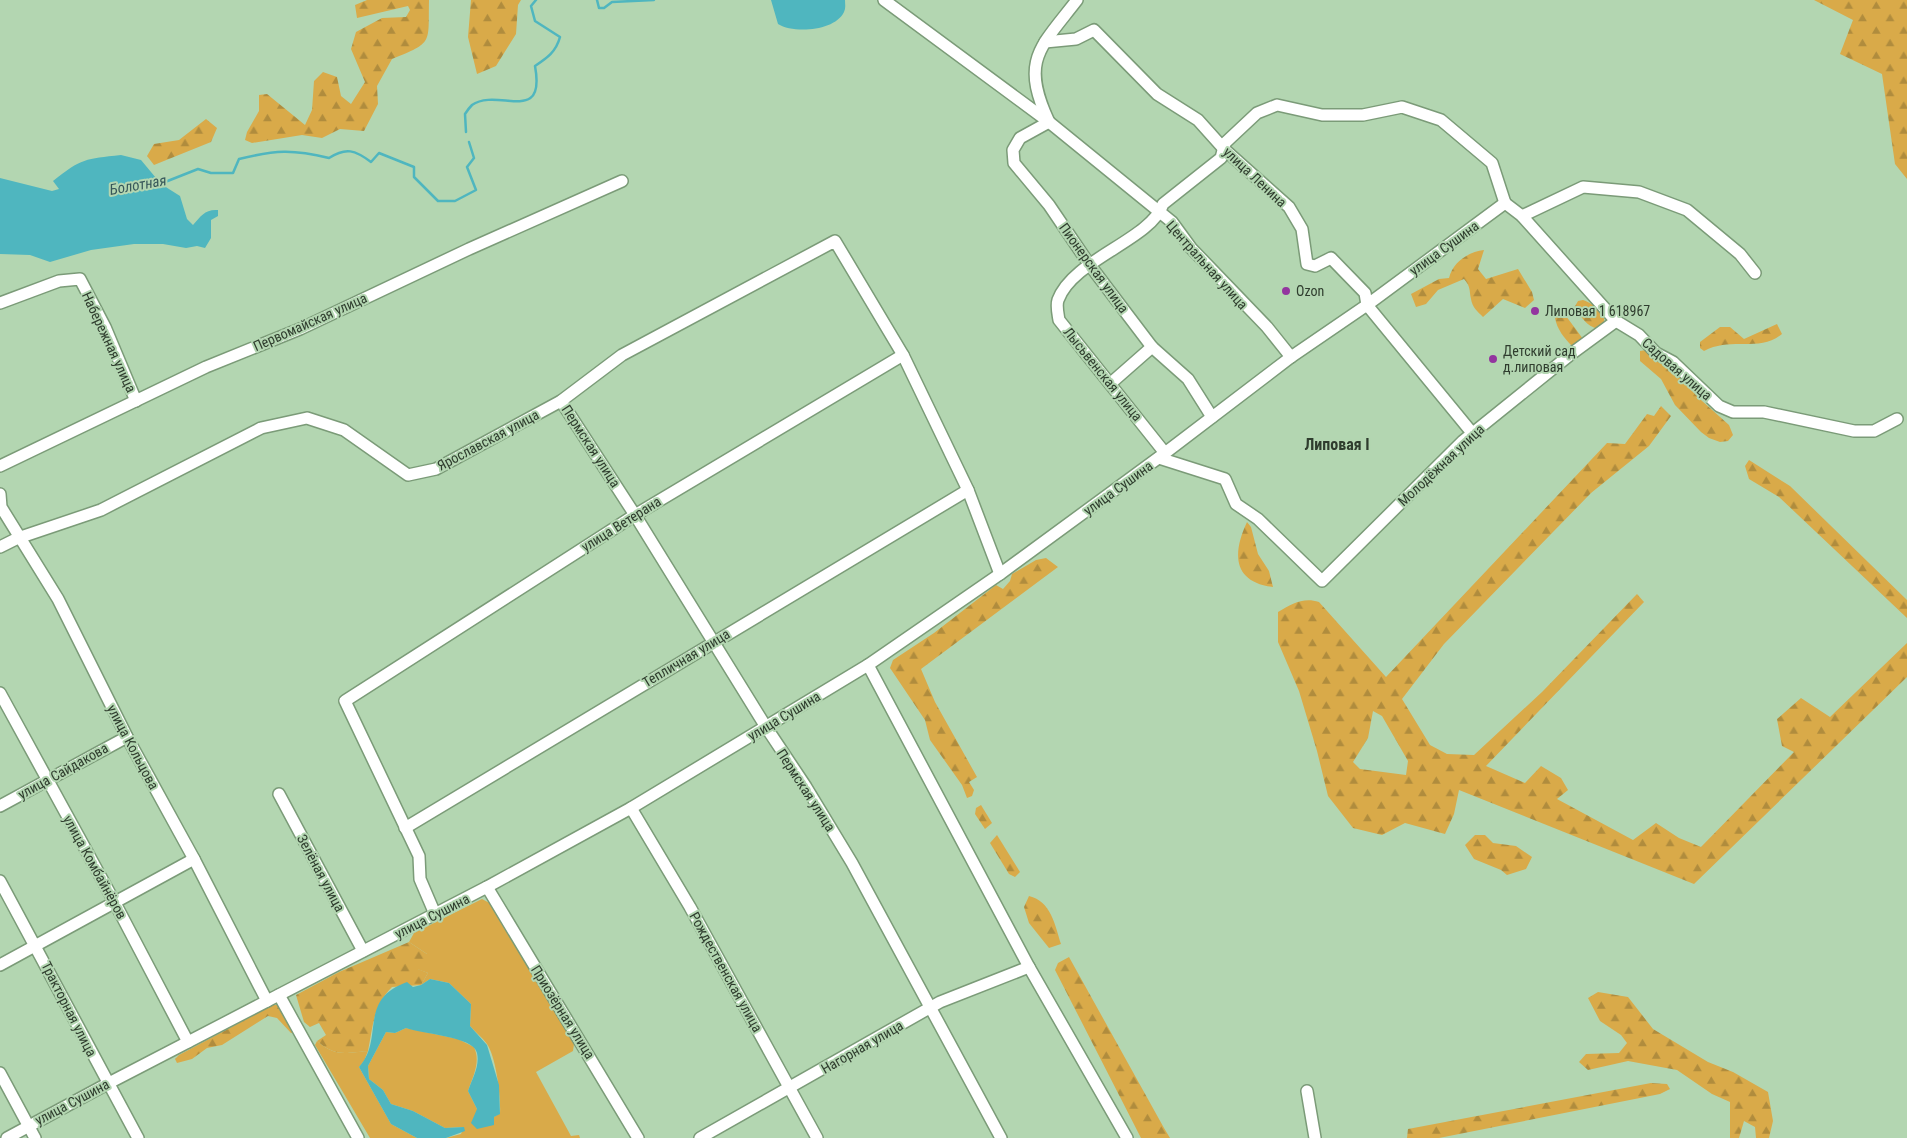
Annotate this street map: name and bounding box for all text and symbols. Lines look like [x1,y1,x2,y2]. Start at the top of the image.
street label: улица Ленина [1220,144,1290,210]
water label: Болотная [108,171,168,199]
street label: Центральная улица [1163,217,1251,313]
street label: улица Сушина [1406,218,1482,278]
street label: Пионерская улица [1056,220,1132,316]
place label: Ozon [1296,283,1324,299]
marker: Ozon [1280,285,1292,297]
street label: Набережная улица [79,289,139,395]
street label: Первомайская улица [251,290,369,354]
place label: Липовая 1 618967 [1545,303,1650,319]
marker: Липовая 1 618967 [1529,305,1541,317]
street label: Лысьвенская улица [1060,324,1146,424]
street label: Садовая улица [1639,334,1715,404]
place label: Детский сад д.липовая [1503,343,1576,375]
marker: Детский сад д.липовая [1487,353,1499,365]
street label: Пермская улица [558,402,624,490]
street label: Ярославская улица [434,406,542,474]
street label: Молодёжная улица [1395,421,1487,509]
district label: Липовая I [1304,435,1370,454]
street label: улица Сушина [1080,458,1156,518]
street label: улица Ветерана [578,493,664,555]
street label: Тепличная улица [639,626,733,690]
street label: улица Сушина [745,688,823,744]
street label: улица Кольцова [104,702,162,792]
street label: улица Сайдакова [15,740,111,802]
street label: Пермская улица [773,746,839,834]
street label: улица Комбайнёров [60,812,130,922]
street label: Зелёная улица [294,832,348,914]
street label: улица Сушина [392,890,472,942]
street label: Рождественская улица [686,909,766,1035]
street label: Тракторная улица [38,959,100,1059]
street label: Приозёрная улица [528,962,598,1062]
street label: Нагорная улица [818,1017,906,1077]
street label: улица Сушина [32,1076,112,1128]

